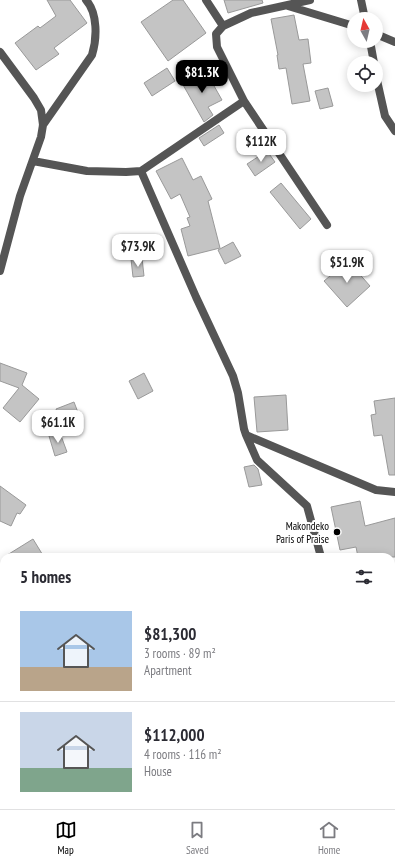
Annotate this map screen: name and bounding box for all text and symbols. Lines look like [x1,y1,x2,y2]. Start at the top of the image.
north arrow [347,12,383,48]
map controls [347,12,383,92]
button: locate [347,56,383,92]
pin: $81.3K [169,60,235,94]
text: $81.3K [185,64,219,81]
pin: $112K [233,129,289,163]
text: $112K [245,133,277,150]
pin: $73.9K [105,234,171,268]
text: $73.9K [121,238,155,255]
pin: $51.9K [314,250,380,284]
text: $51.9K [330,254,364,271]
pin: $61.1K [25,410,91,444]
text: $61.1K [41,414,75,431]
place label: Makondeko Paris of Praise [276,519,329,546]
marker: Makondeko Paris of Praise [332,527,342,537]
text: 5 homes [20,566,71,588]
icon: filters [353,566,375,588]
text: $81,300 [144,623,196,645]
icon: home [52,627,100,675]
text: 3 rooms · 89 m² [144,645,216,662]
text: Apartment [144,662,192,679]
text: $112,000 [144,724,205,746]
icon: home [52,728,100,776]
text: 4 rooms · 116 m² [144,746,222,763]
text: House [144,763,172,780]
tab: Map [55,819,77,857]
tab: Saved [186,819,209,857]
tab: Home [318,819,340,857]

